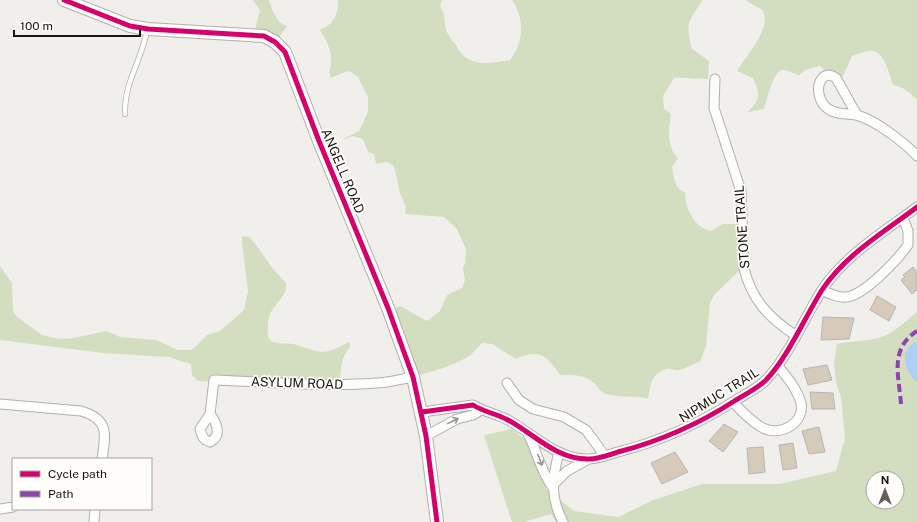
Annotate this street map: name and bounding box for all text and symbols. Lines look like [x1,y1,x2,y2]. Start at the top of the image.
scale bar [14,12,140,38]
text: 100 m [20,19,53,33]
street label: ANGELL ROAD [318,126,368,216]
street label: STONE TRAIL [732,185,752,269]
street label: NIPMUC TRAIL [676,364,762,426]
street label: ASYLUM ROAD [251,374,343,392]
one-way arrow [447,417,459,424]
one-way arrow [536,453,544,465]
legend [12,458,152,510]
text: Cycle path [48,467,107,481]
north arrow [865,470,905,510]
text: N [881,474,889,486]
text: Path [48,487,74,501]

